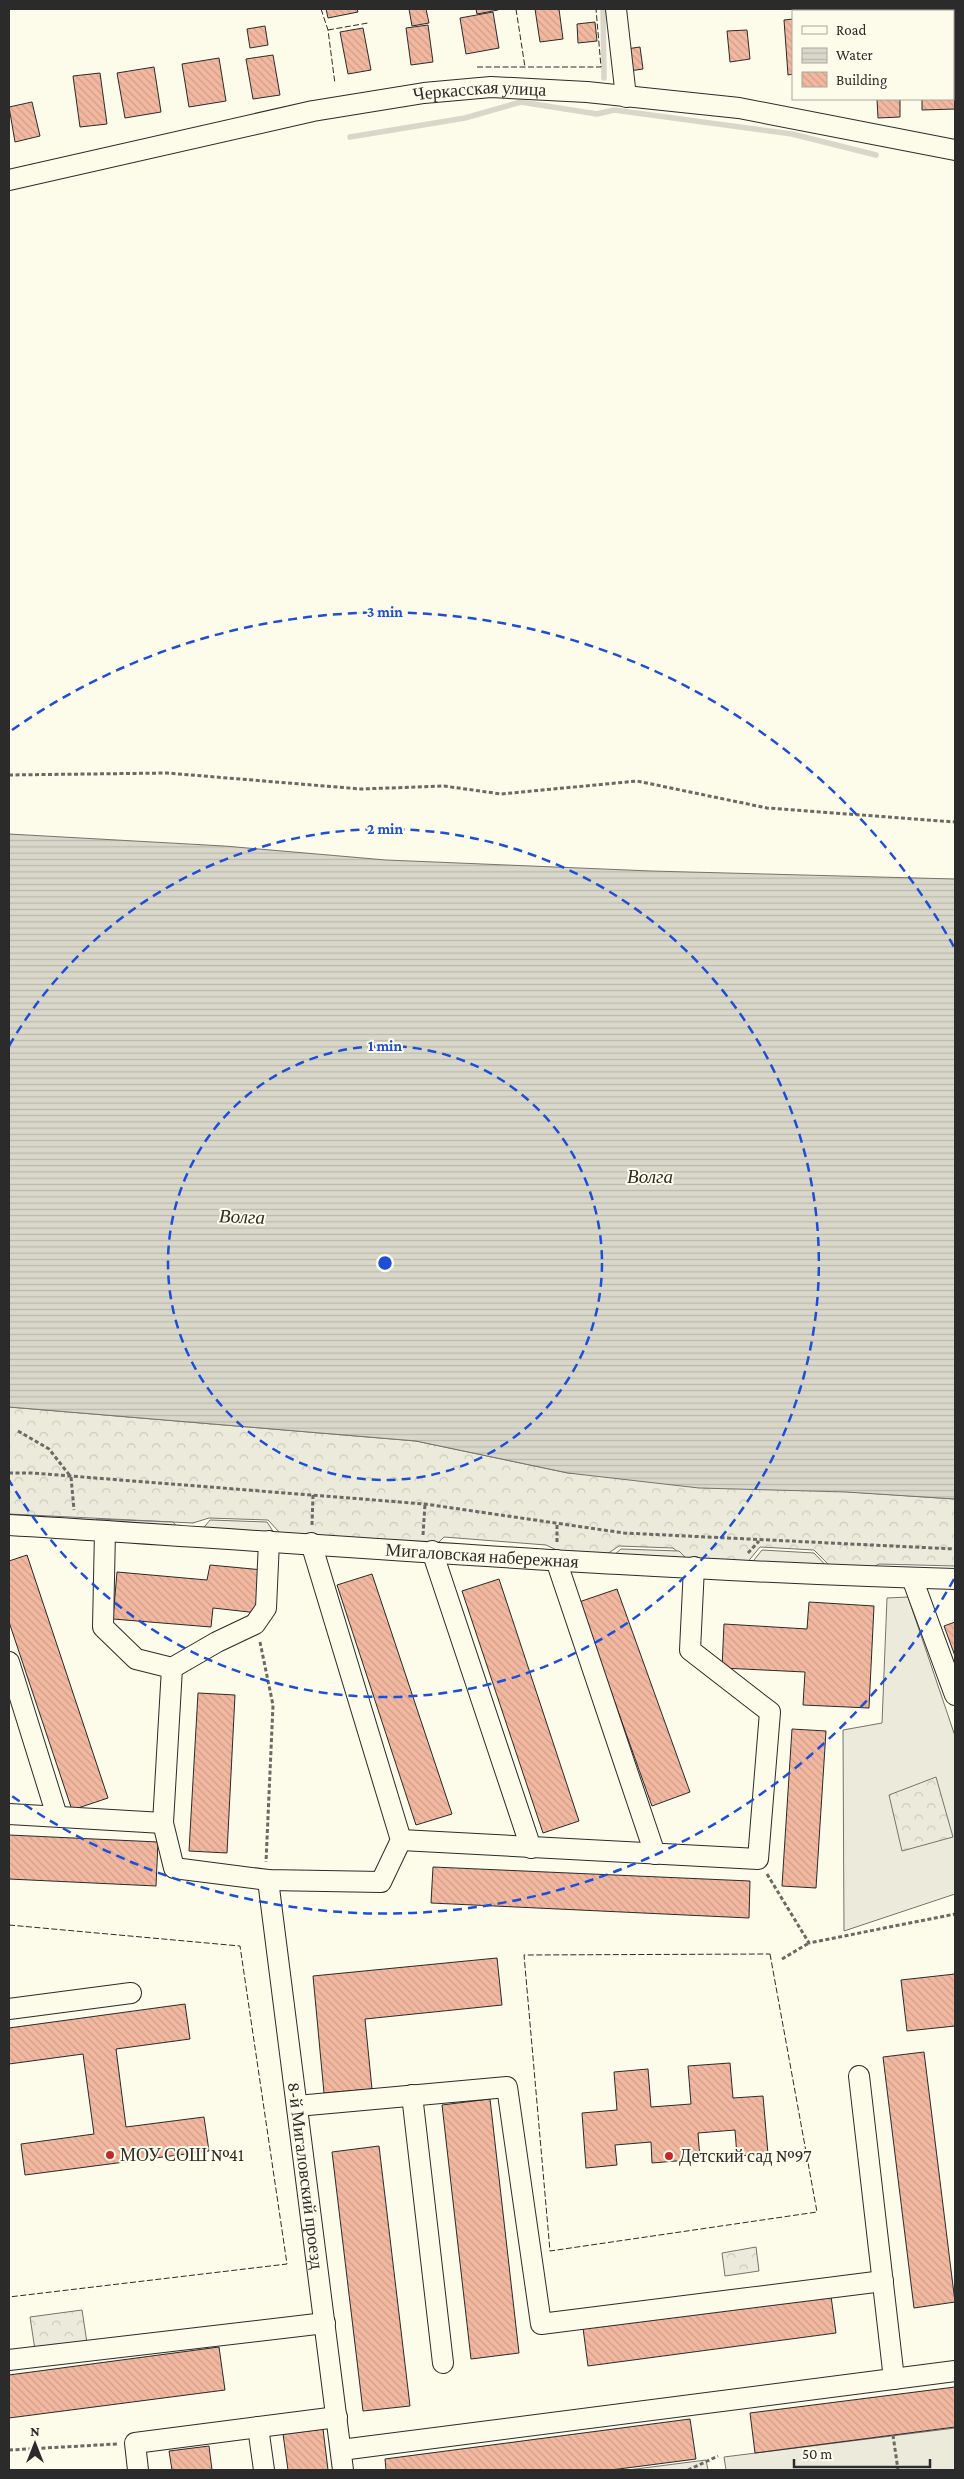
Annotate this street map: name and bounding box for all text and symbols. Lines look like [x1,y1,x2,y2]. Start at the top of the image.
legend [792,10,954,100]
text: Road [836,22,867,38]
text: Water [836,47,873,63]
text: Building [836,72,887,89]
street label: Черкасская улица [411,77,547,105]
text: 3 min [367,604,403,620]
text: 2 min [367,821,403,837]
text: 1 min [368,1038,402,1054]
water label: Волга [627,1166,673,1187]
water label: Волга [219,1205,265,1228]
centre of rings [376,1254,394,1272]
street label: Мигаловская набережная [385,1540,579,1572]
street label: 8-й Мигаловский проезд [284,2081,327,2270]
place label: МОУ СОШ №41 [120,2145,244,2165]
place label: Детский сад №97 [679,2146,812,2166]
marker: МОУ СОШ №41 [104,2149,116,2161]
marker: Детский сад №97 [663,2150,675,2162]
north arrow [10,2419,60,2469]
text: N [30,2423,40,2439]
scale bar [794,2436,930,2468]
text: 50 m [802,2446,832,2462]

